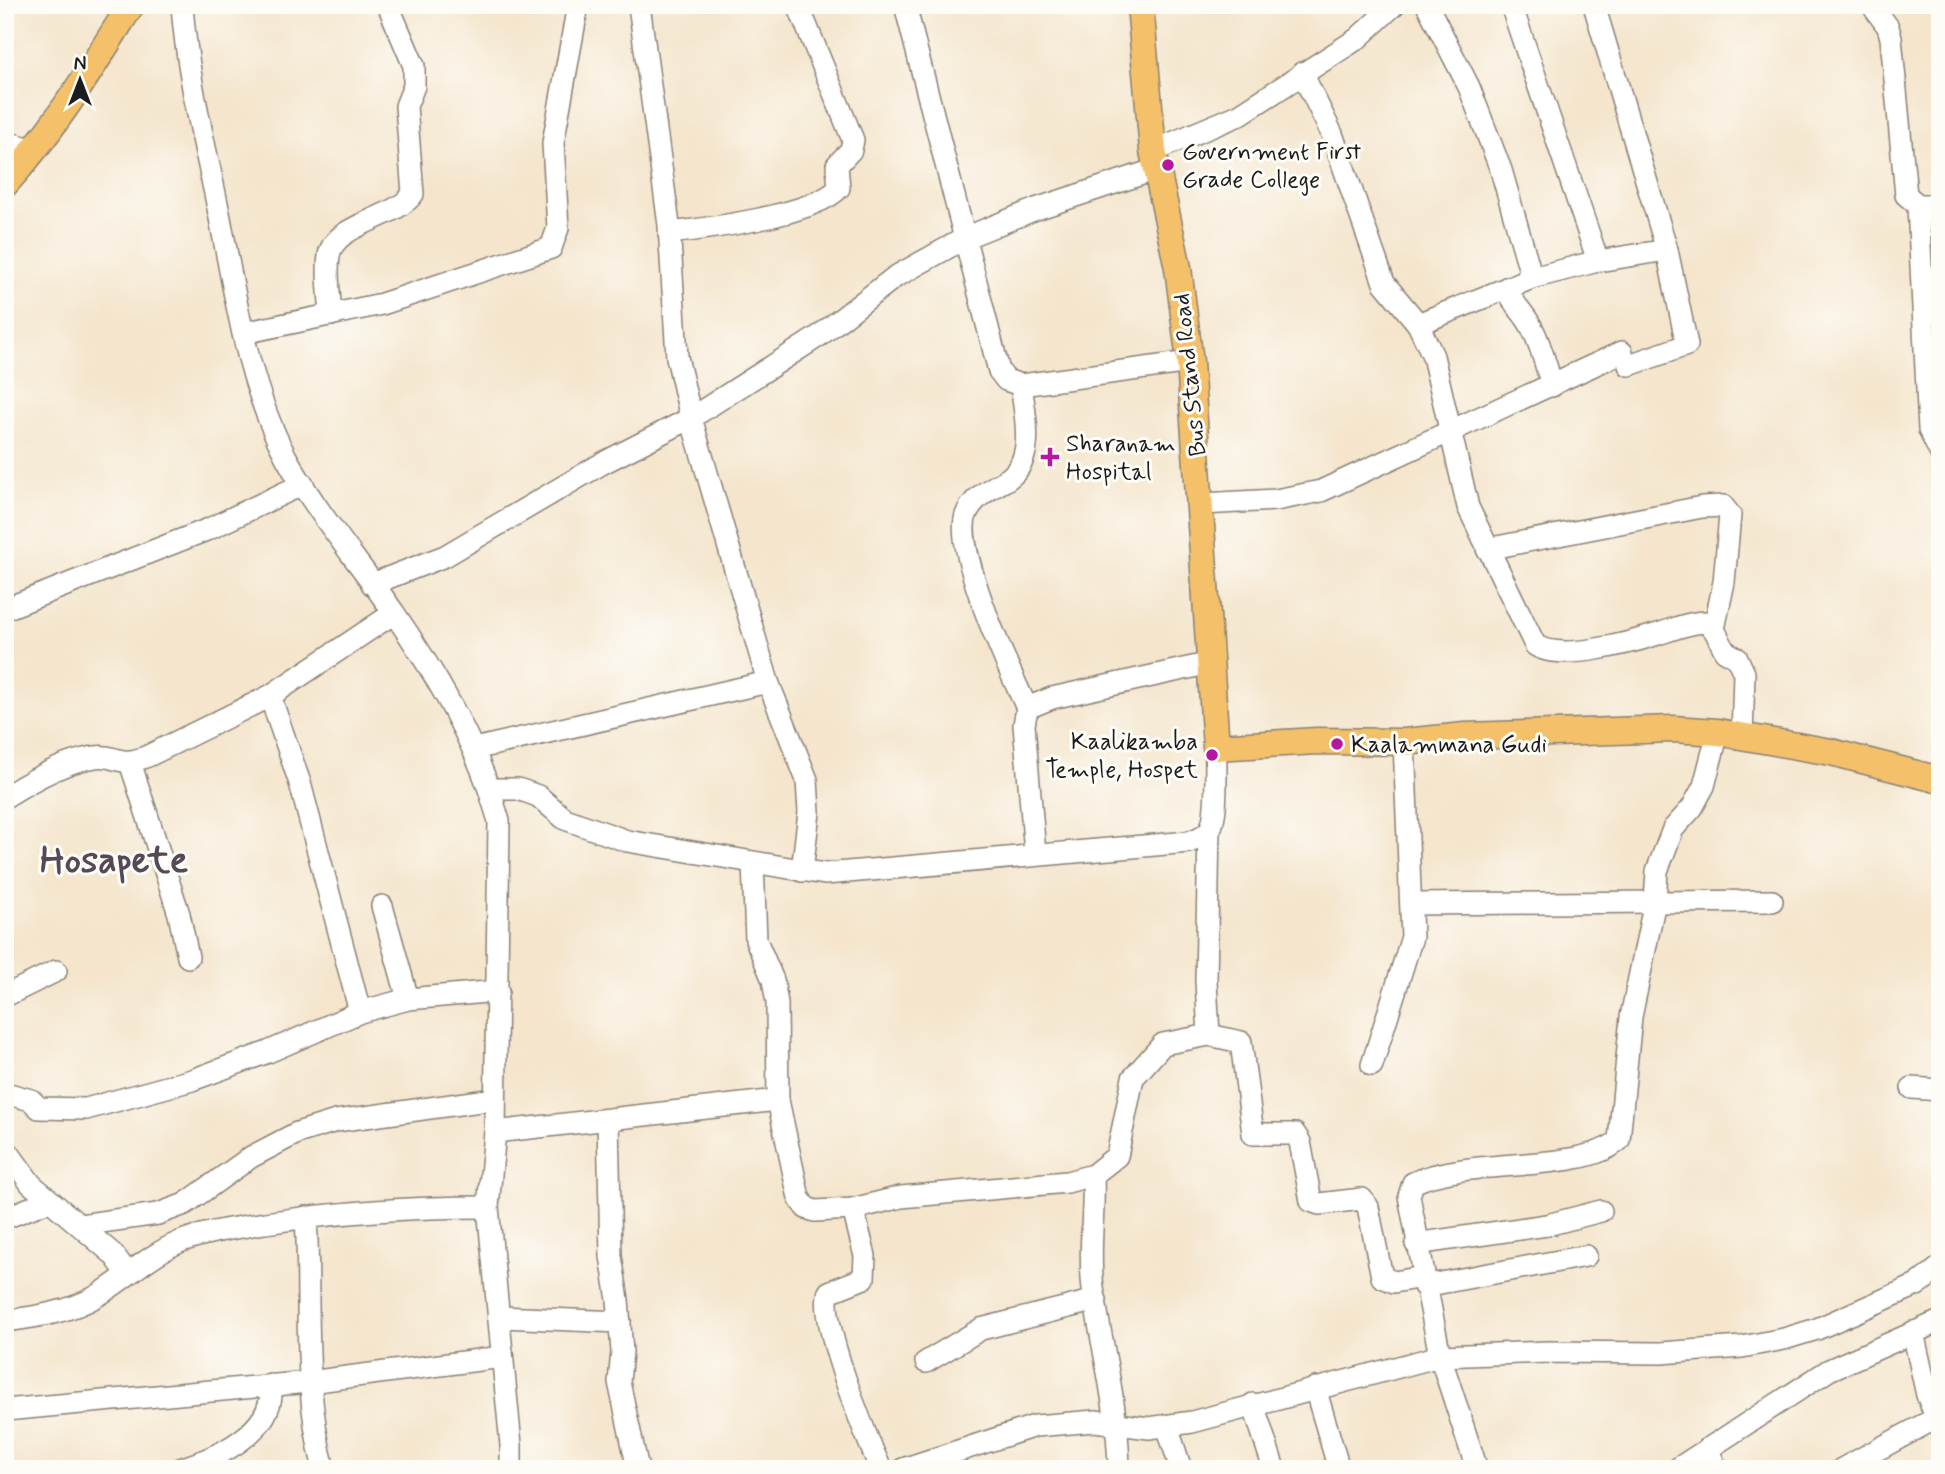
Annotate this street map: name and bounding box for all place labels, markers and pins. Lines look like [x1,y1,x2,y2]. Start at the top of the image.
place label: Government First Grade College [1182,137,1361,196]
marker: Government First Grade College [1160,157,1176,173]
place label: Sharanam Hospital [1066,429,1176,488]
marker: Sharanam Hospital [1040,447,1060,467]
place label: Kaalikamba Temple, Hospet [1045,727,1198,786]
place label: Kaalammana Gudi [1351,730,1547,761]
marker: Kaalammana Gudi [1329,736,1345,752]
marker: Kaalikamba Temple, Hospet [1204,747,1220,763]

